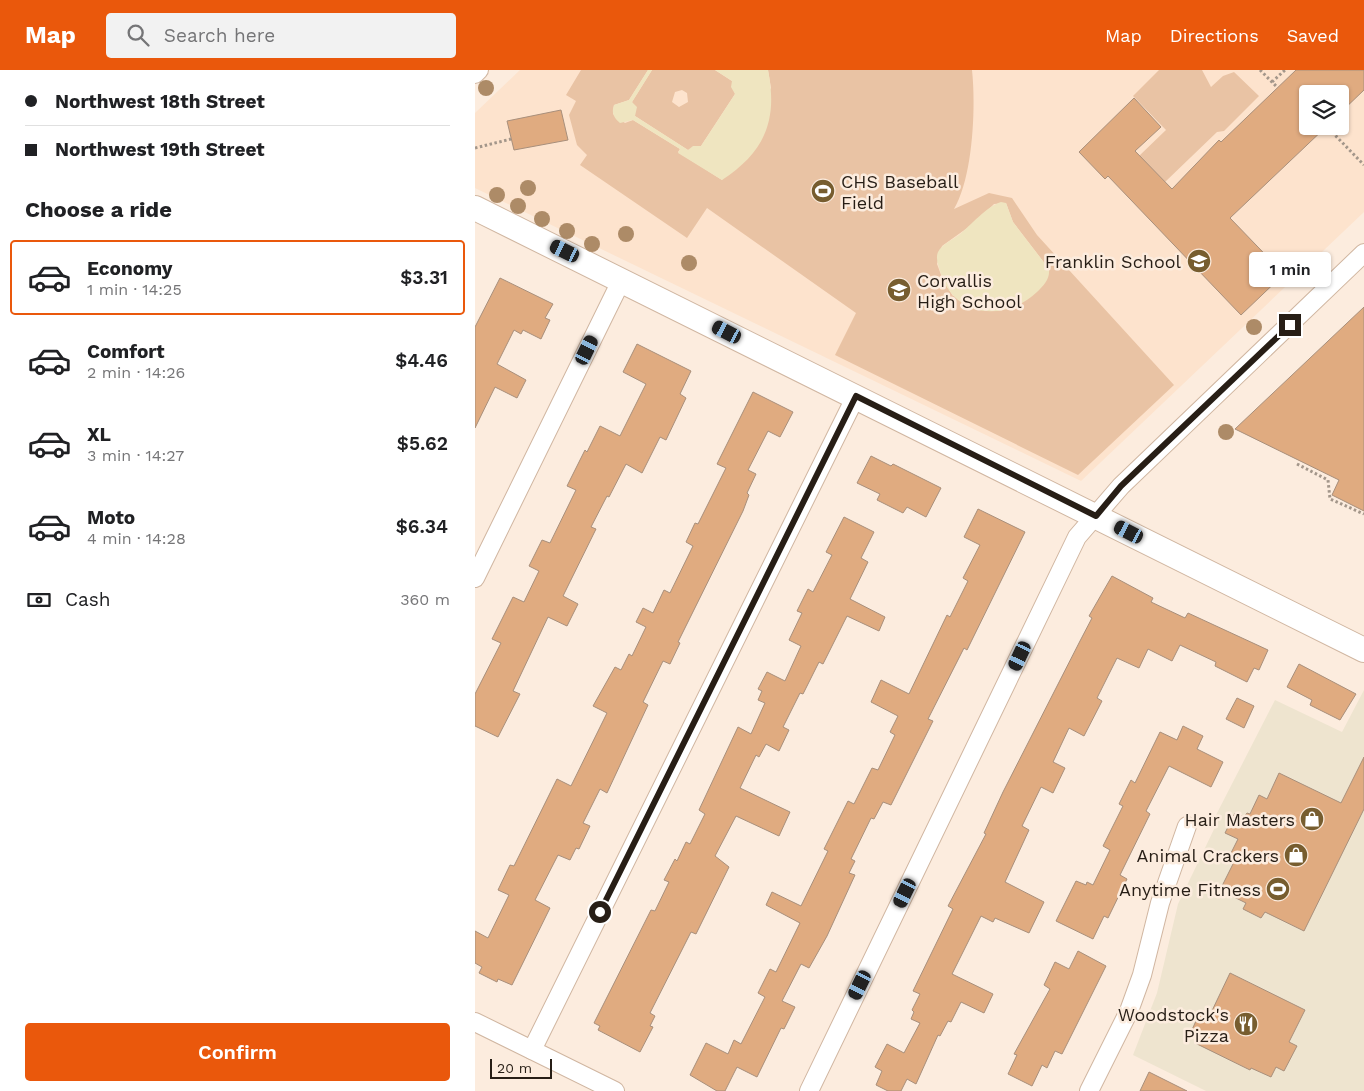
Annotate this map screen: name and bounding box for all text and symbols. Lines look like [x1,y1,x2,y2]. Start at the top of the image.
search box [106,13,456,58]
text: Map [25,21,76,49]
icon: search [124,21,152,49]
text: Search here [164,24,275,47]
text: Map [1105,25,1142,46]
text: Directions [1170,25,1259,46]
text: Saved [1287,25,1339,46]
map controls [1299,85,1349,135]
button: layers [1299,85,1349,135]
text: Northwest 18th Street [55,90,265,113]
text: Northwest 19th Street [55,138,265,161]
place label: CHS Baseball Field [841,171,959,213]
sports icon: CHS Baseball Field [810,178,836,204]
text: Choose a ride [25,197,172,222]
car [548,238,581,264]
school or university icon: Franklin School [1186,248,1212,274]
place label: Franklin School [1045,251,1181,272]
callout: 1 min [1249,252,1331,288]
icon: car [27,255,72,300]
text: Economy [87,257,172,280]
text: 1 min [1269,260,1311,279]
text: $3.31 [400,266,448,289]
place label: Corvallis High School [917,270,1022,312]
school or university icon: Corvallis High School [886,277,912,303]
text: 1 min · 14:25 [87,280,182,299]
route end [1279,314,1301,336]
car [710,319,743,345]
car [573,333,600,367]
icon: car [27,338,72,383]
text: Comfort [87,340,165,363]
text: $4.46 [395,349,448,372]
text: 2 min · 14:26 [87,363,185,382]
icon: car [27,421,72,466]
text: XL [87,423,111,446]
text: $5.62 [397,432,448,455]
text: 3 min · 14:27 [87,446,184,465]
icon: car [27,504,72,549]
text: Moto [87,506,135,529]
text: $6.34 [396,515,448,538]
car [1112,519,1145,545]
text: 4 min · 14:28 [87,529,186,548]
icon: cash [25,586,53,614]
text: Cash [65,588,111,611]
text: 360 m [400,590,450,609]
car [1006,639,1033,673]
shop icon: Hair Masters [1299,806,1325,832]
place label: Hair Masters [1185,809,1295,830]
shop icon: Animal Crackers [1283,842,1309,868]
place label: Animal Crackers [1136,845,1279,866]
car [891,876,918,910]
sports icon: Anytime Fitness [1265,876,1291,902]
place label: Anytime Fitness [1119,879,1261,900]
route start [589,901,611,923]
car [846,968,873,1002]
place label: Woodstock's Pizza [1118,1004,1229,1046]
restaurant icon: Woodstock's Pizza [1233,1011,1259,1037]
button: Confirm [25,1023,450,1081]
scale bar [490,1056,553,1079]
text: 20 m [497,1060,532,1076]

